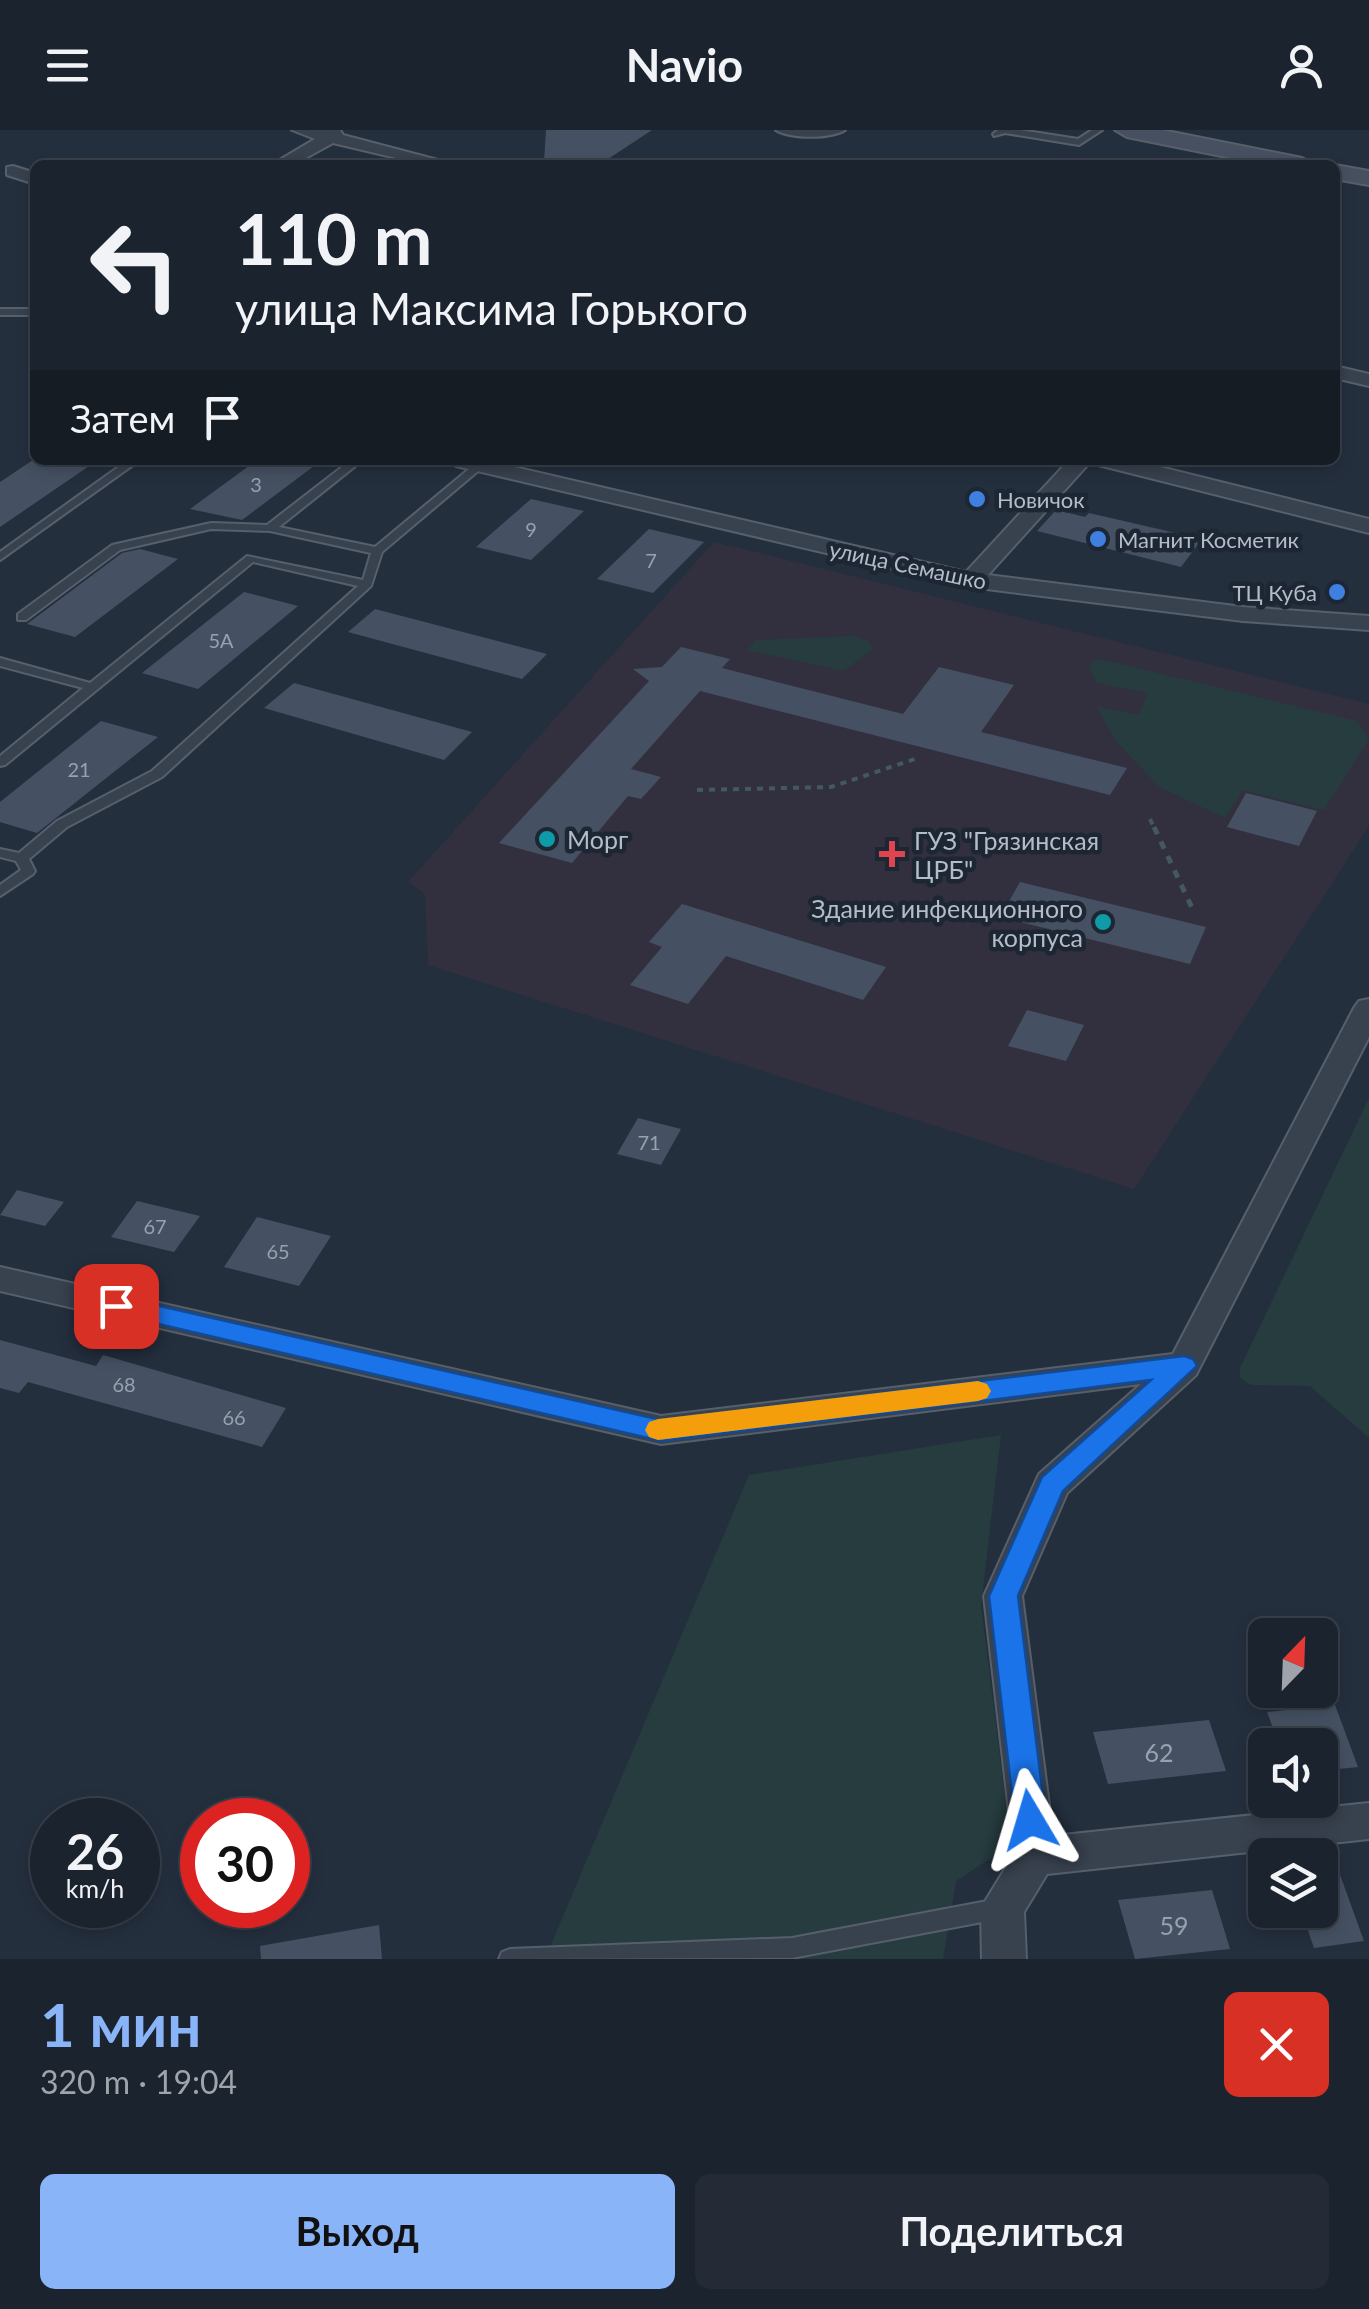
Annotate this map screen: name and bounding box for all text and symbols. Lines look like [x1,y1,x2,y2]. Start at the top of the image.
icon: menu [40,38,95,93]
text: Navio [626,38,743,92]
icon: person [1274,38,1329,93]
text: 110 m [235,196,432,280]
icon: left [70,200,200,330]
text: улица Максима Горького [235,281,748,335]
icon: arrive [195,390,250,445]
text: Затем [70,395,175,441]
house number: 3 [250,472,262,496]
place label: Новичок [997,486,1085,513]
marker: Новичок [966,488,988,510]
house number: 9 [525,517,537,541]
place label: Магнит Косметик [1118,526,1300,553]
marker: Магнит Косметик [1087,528,1109,550]
street label: улица Семашко [827,535,989,595]
house number: 7 [645,548,657,572]
place label: ТЦ Куба [1232,579,1317,606]
marker: ТЦ Куба [1326,581,1348,603]
house number: 5А [208,628,234,652]
house number: 21 [67,757,91,781]
place label: Морг [567,824,628,854]
place label: ГУЗ "Грязинская ЦРБ" [914,825,1099,884]
marker: Морг [536,828,558,850]
marker: ГУЗ "Грязинская ЦРБ" [879,841,905,867]
place label: Здание инфекционного корпуса [811,893,1083,952]
marker: Здание инфекционного корпуса [1092,911,1114,933]
house number: 71 [637,1130,661,1154]
house number: 67 [143,1214,167,1238]
house number: 65 [266,1239,290,1263]
pin [74,1264,159,1349]
icon: arrive [89,1279,144,1334]
house number: 68 [112,1372,136,1396]
house number: 66 [222,1405,246,1429]
north arrow [1248,1618,1338,1708]
map controls [1248,1618,1338,1928]
button: sound [1248,1728,1338,1818]
house number: 62 [1144,1737,1174,1767]
position arrow [978,1768,1082,1872]
speed limit sign: 30 [180,1798,310,1928]
text: 26 [66,1821,124,1881]
button: layers [1248,1838,1338,1928]
text: km/h [66,1873,124,1903]
house number: 59 [1159,1910,1189,1940]
text: 1 мин [40,1988,202,2060]
button: close [1224,1992,1329,2097]
text: 320 m · 19:04 [40,2062,237,2101]
button: Выход [40,2174,675,2289]
button: Поделиться [695,2174,1329,2289]

